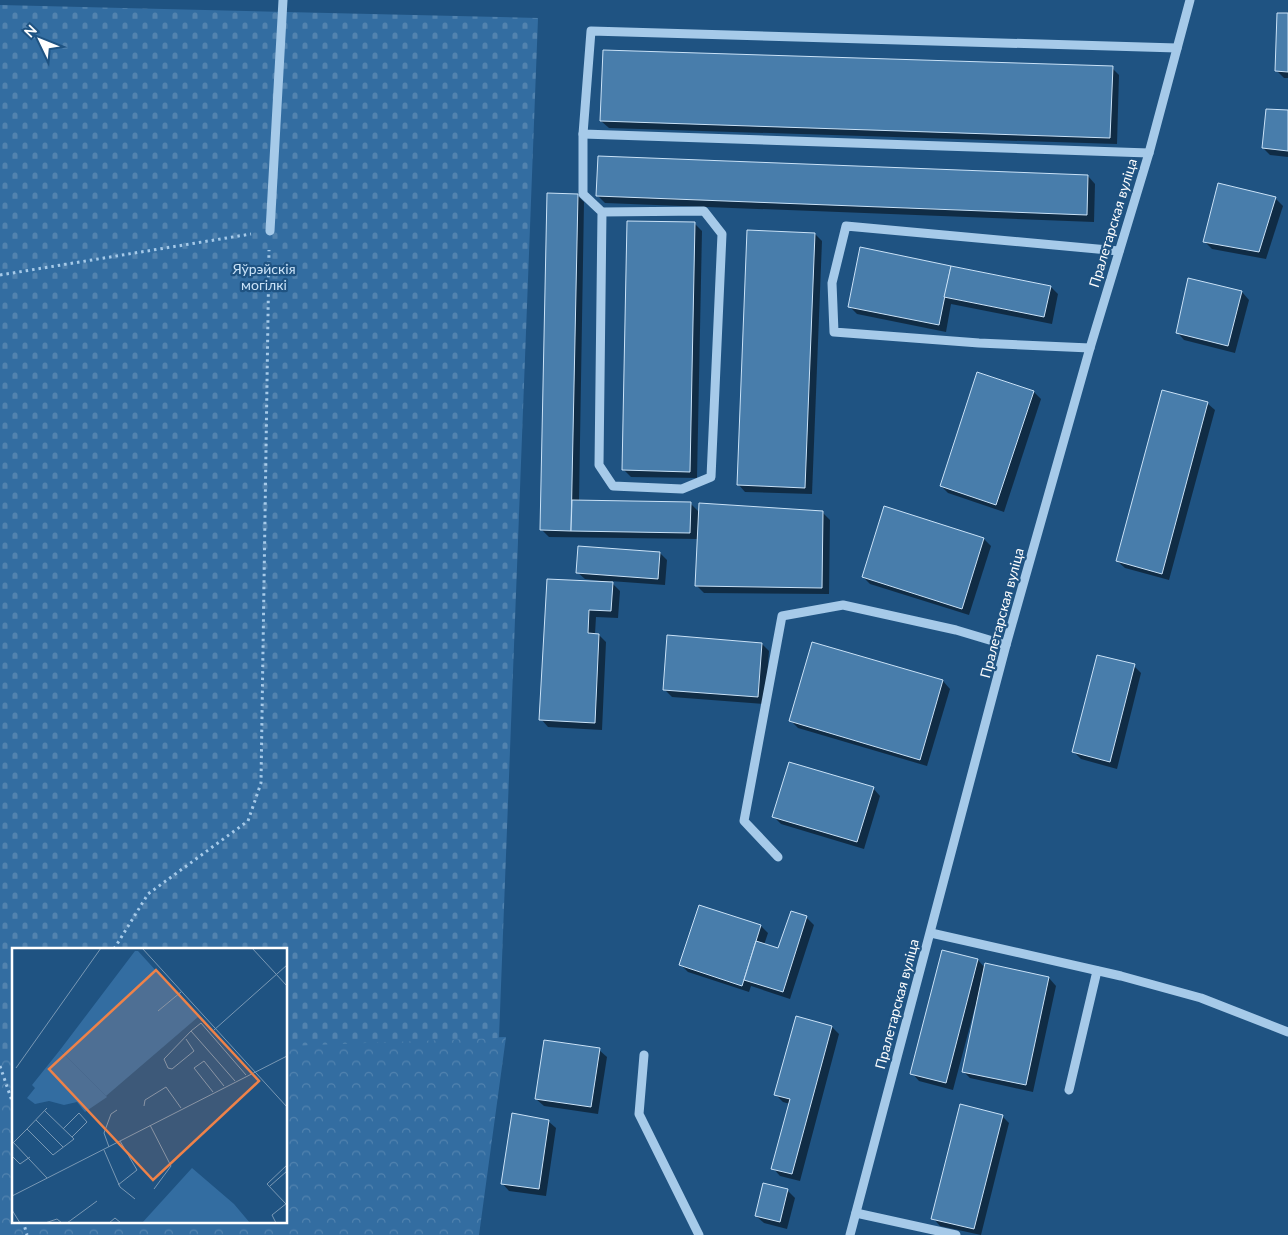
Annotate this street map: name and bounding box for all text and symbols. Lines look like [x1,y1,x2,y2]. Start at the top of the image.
north arrow [15,15,65,65]
text: N [20,21,40,41]
street label: Пралетарская вуліца [1085,156,1140,289]
park label: Яўрэйскія могілкі [231,260,296,293]
street label: Пралетарская вуліца [976,546,1027,680]
street label: Пралетарская вуліца [871,937,922,1071]
inset map [12,948,288,1222]

